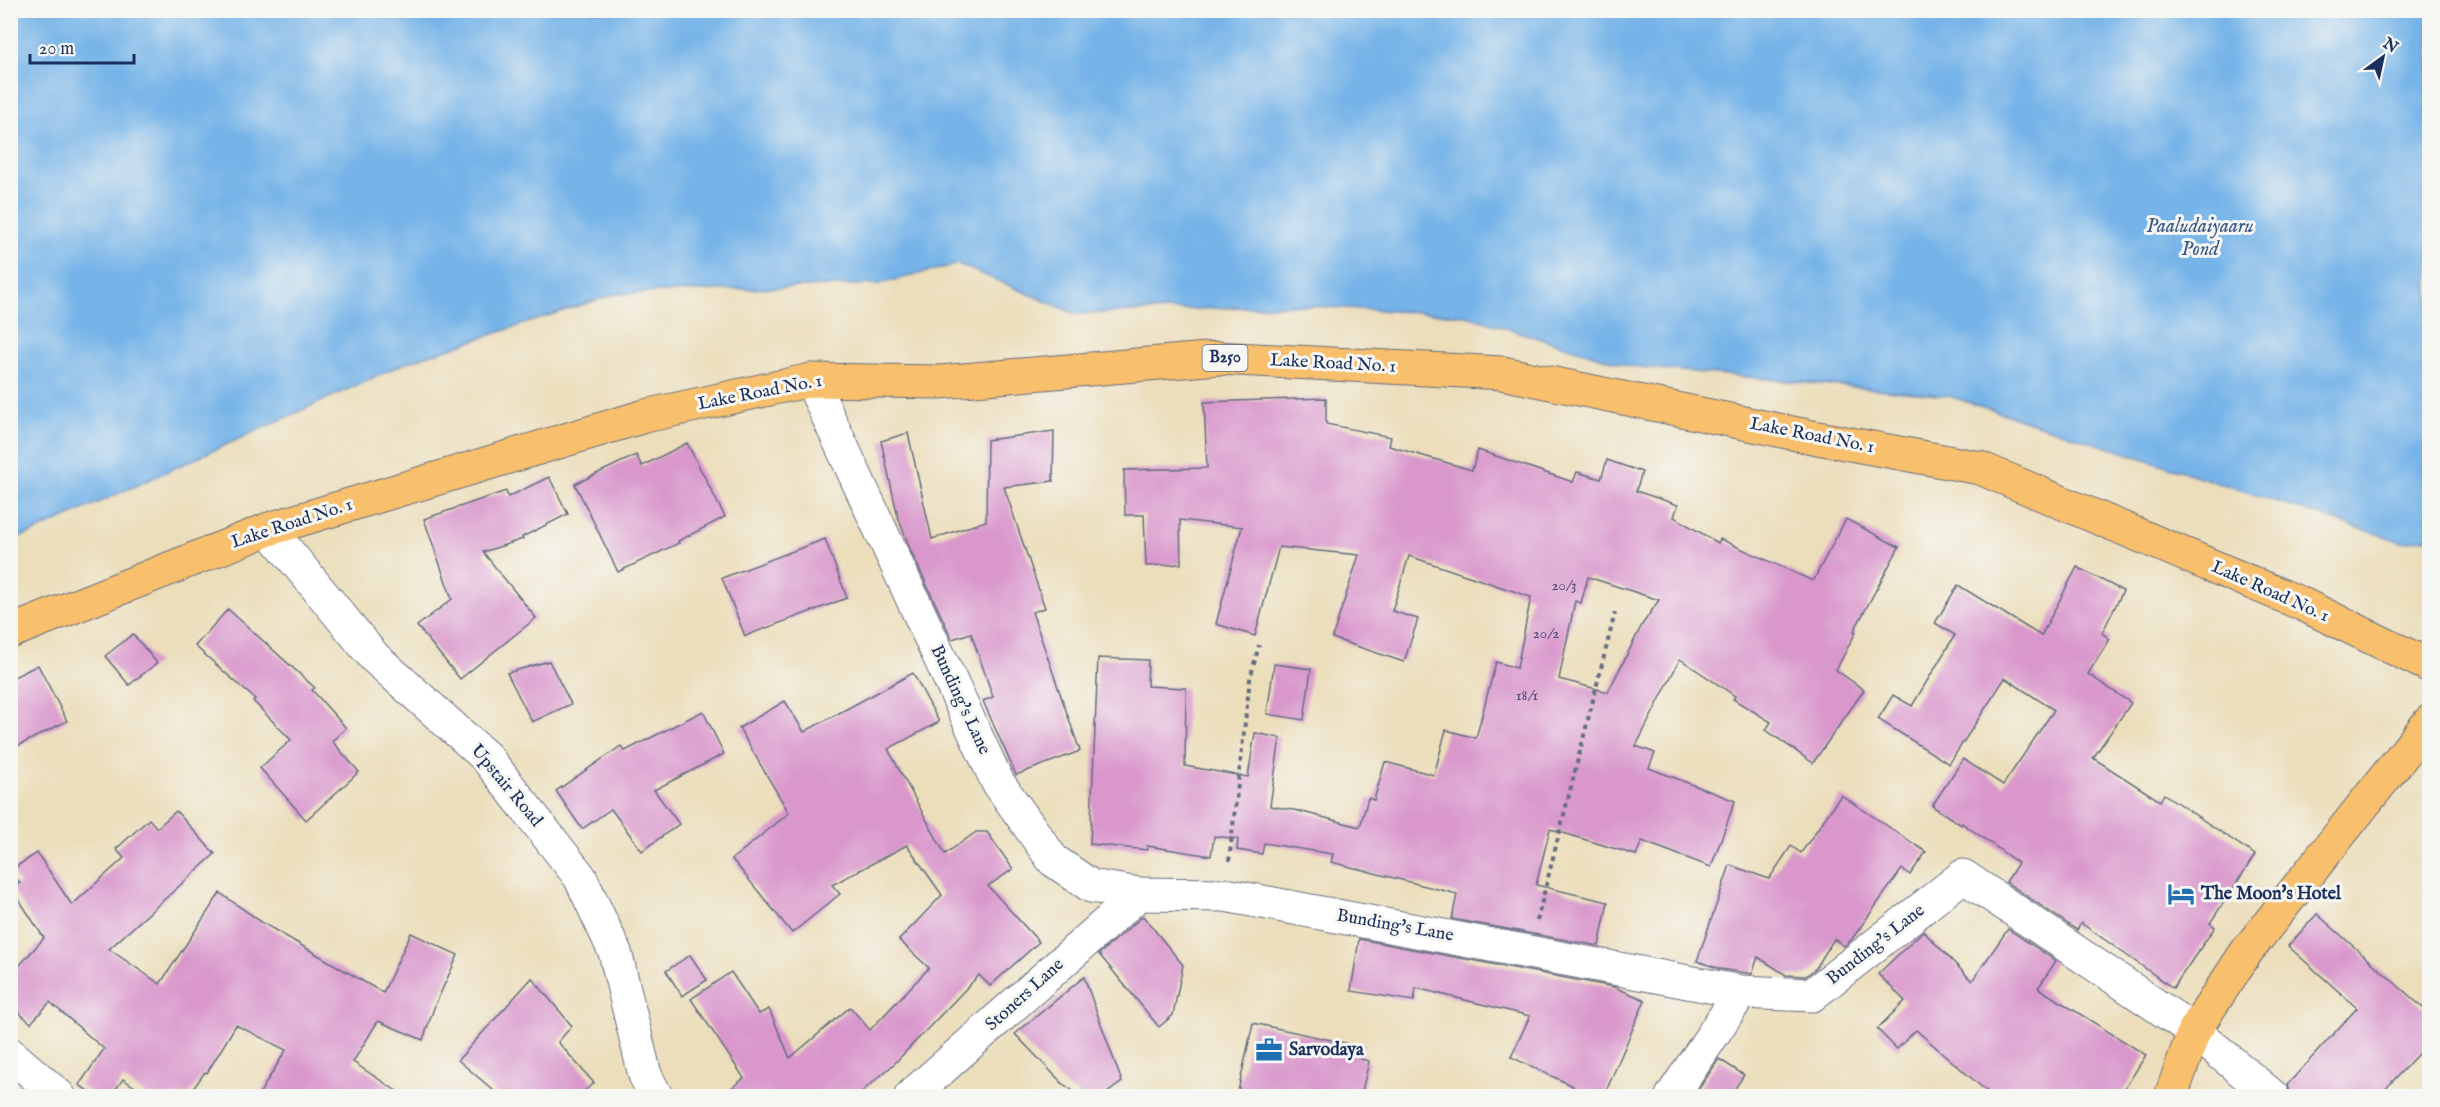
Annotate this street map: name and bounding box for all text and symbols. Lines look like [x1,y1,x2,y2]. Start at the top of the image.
scale bar [30,27,134,65]
north arrow [2353,27,2413,87]
text: N [2378,33,2401,58]
text: 20 m [39,38,74,61]
water label: Paaludaiyaaru Pond [2146,214,2254,262]
road number: B250 [1202,345,1248,371]
street label: Lake Road No. 1 [1269,349,1397,379]
street label: Lake Road No. 1 [696,370,824,416]
street label: Lake Road No. 1 [1748,413,1876,459]
street label: Lake Road No. 1 [228,494,356,554]
street label: Lake Road No. 1 [2208,556,2332,628]
house number: 20/3 [1551,576,1577,595]
house number: 20/2 [1533,624,1559,643]
street label: Bunding's Lane [925,641,995,759]
house number: 18/1 [1516,686,1538,705]
street label: Upstair Road [465,740,547,832]
hotel icon: The Moon's Hotel [2166,879,2196,909]
place label: The Moon's Hotel [2200,883,2342,906]
street label: Bunding's Lane [1822,899,1930,991]
street label: Bunding's Lane [1335,904,1455,948]
street label: Stoners Lane [981,954,1069,1036]
office icon: Sarvodaya [1254,1035,1284,1065]
place label: Sarvodaya [1289,1039,1365,1062]

